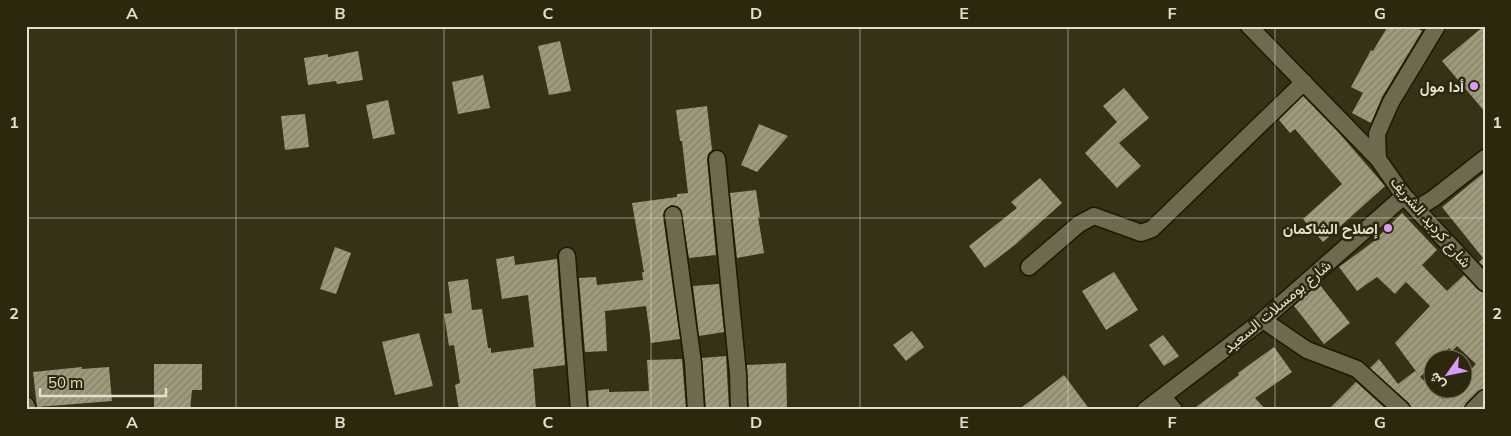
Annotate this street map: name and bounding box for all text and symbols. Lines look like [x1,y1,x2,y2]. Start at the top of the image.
text: A [126,3,138,23]
text: B [334,3,346,23]
text: C [543,3,554,23]
text: D [750,3,762,23]
text: E [959,3,969,23]
text: F [1167,3,1177,23]
text: G [1374,3,1386,23]
place label: أدا مول [1420,77,1464,96]
marker: أدا مول [1468,80,1480,92]
text: 1 [9,112,19,132]
text: 1 [1492,112,1502,132]
street label: شارع كرديد الشريف [1385,173,1476,273]
place label: إصلاح الشاكمان [1283,219,1378,239]
marker: إصلاح الشاكمان [1382,222,1394,234]
street label: شارع بومسلات السعيد [1219,255,1336,358]
text: 2 [9,303,19,323]
text: 2 [1492,303,1502,323]
north arrow [1424,348,1474,398]
scale bar [40,366,166,398]
text: ش [1425,369,1449,393]
text: 50 m [48,373,83,392]
text: A [126,412,138,432]
text: B [334,412,346,432]
text: C [543,412,554,432]
text: D [750,412,762,432]
text: E [959,412,969,432]
text: F [1167,412,1177,432]
text: G [1374,412,1386,432]

